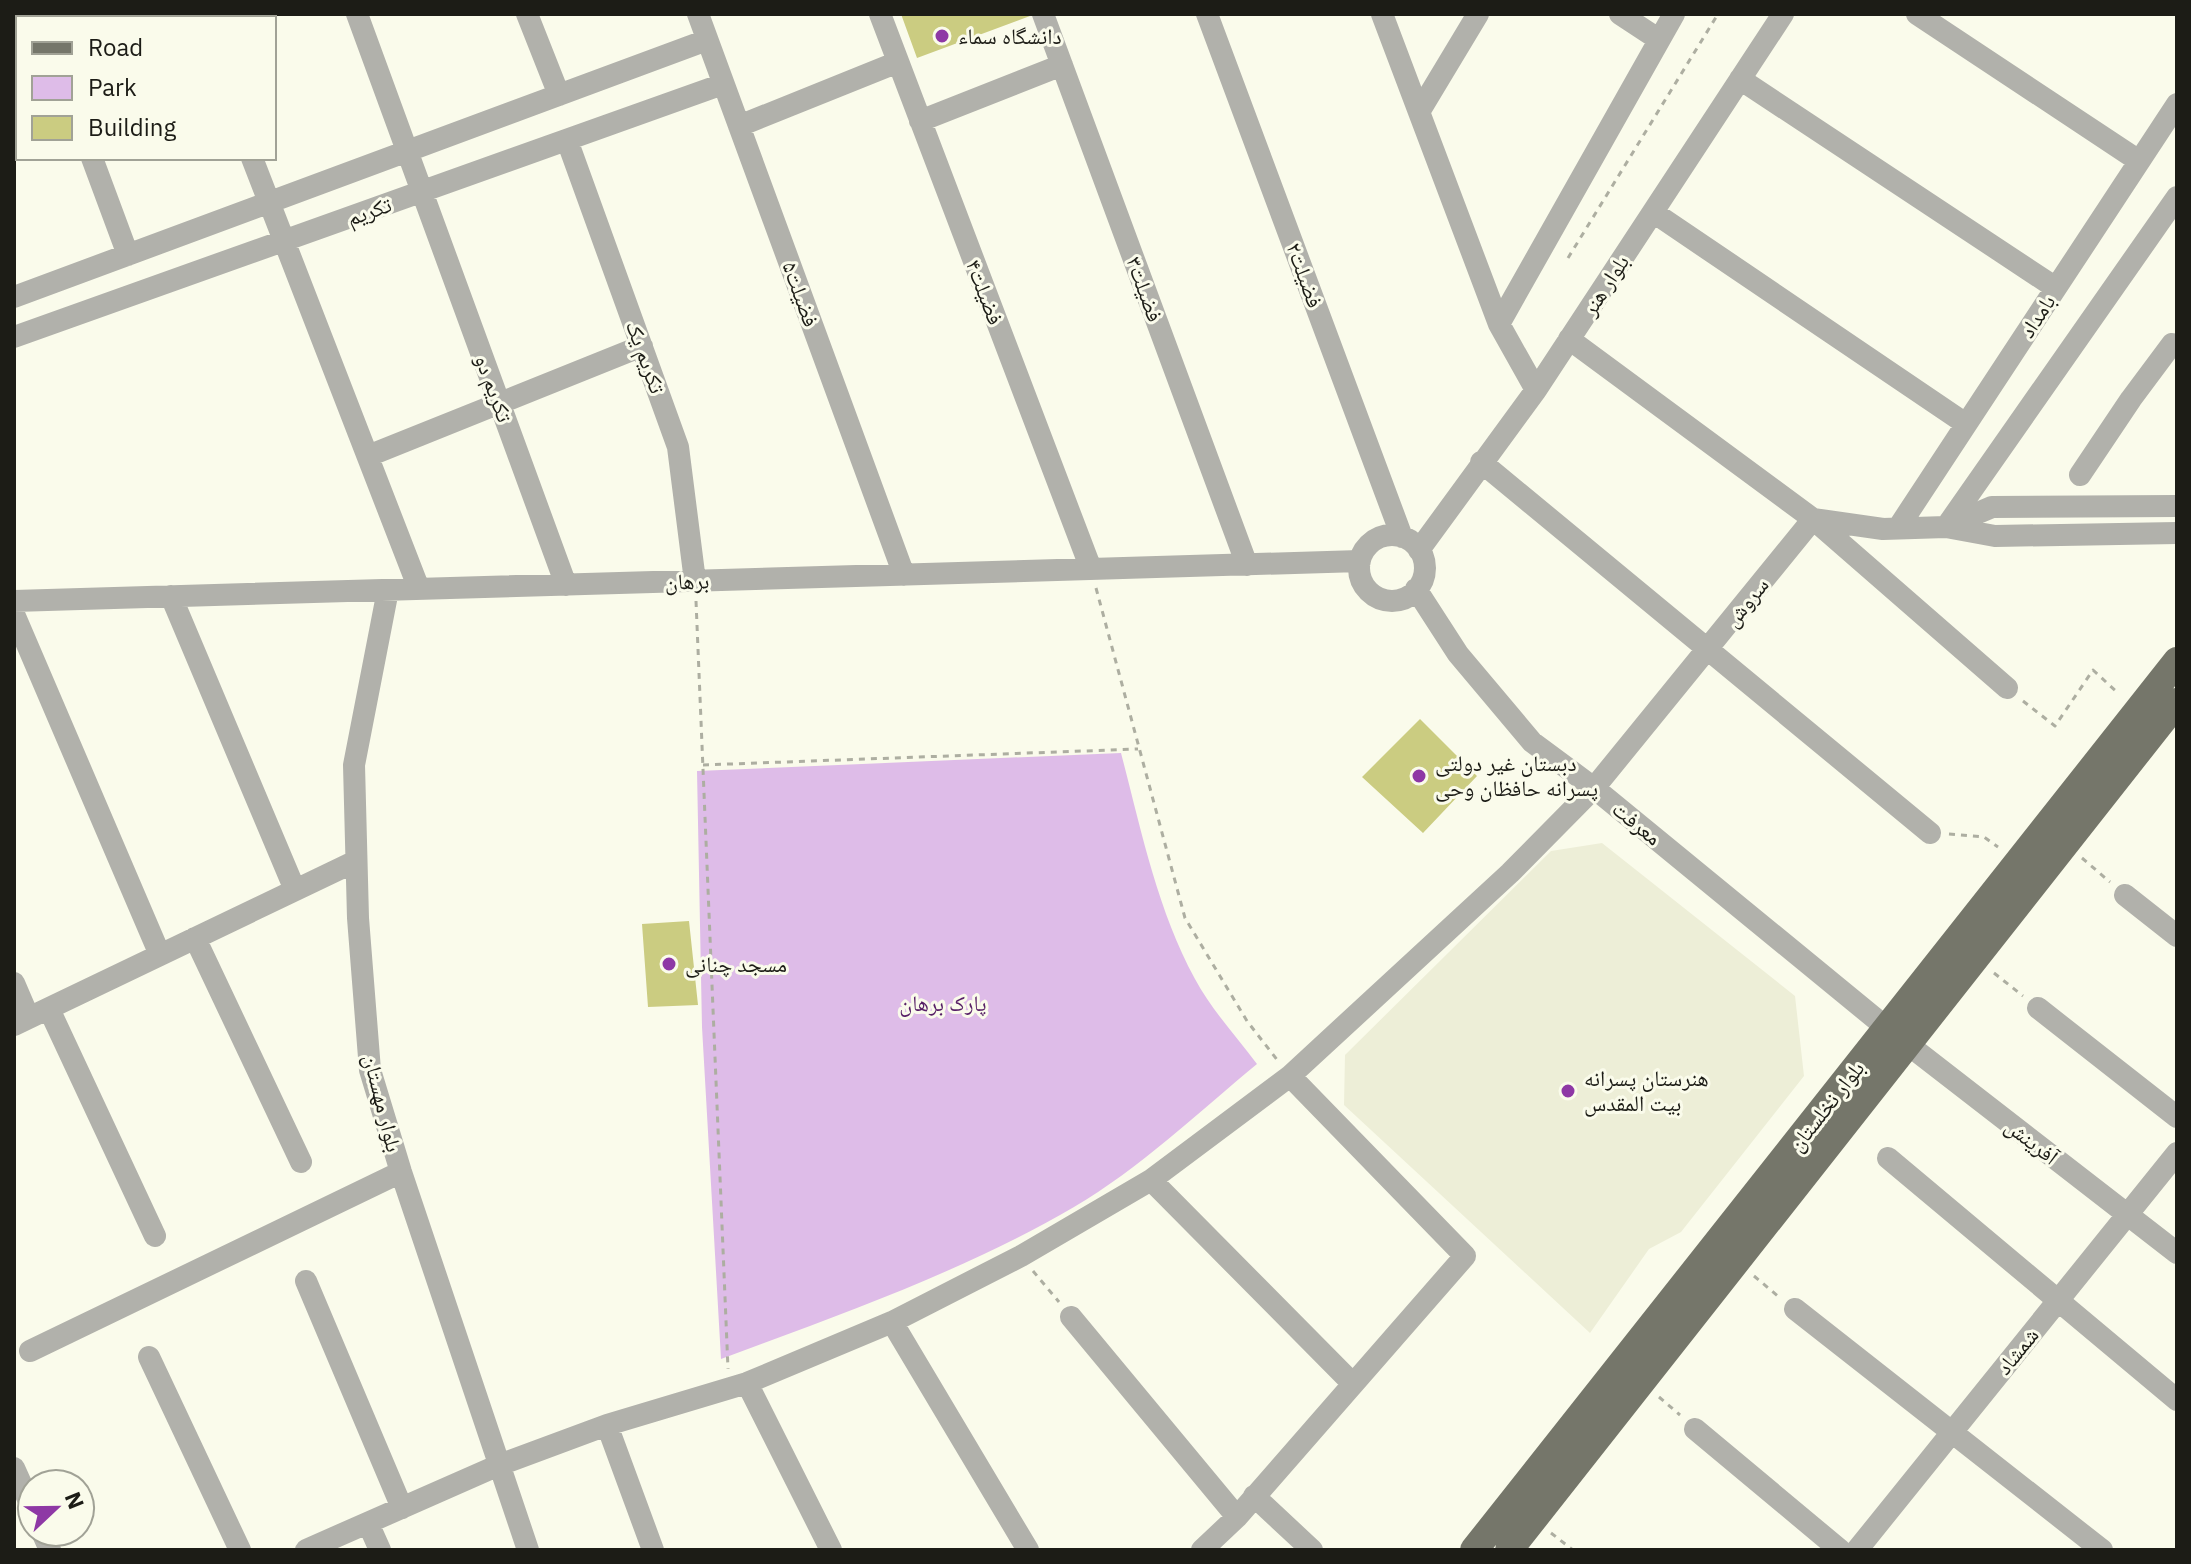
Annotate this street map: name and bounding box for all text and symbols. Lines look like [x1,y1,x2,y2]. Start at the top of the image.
legend [16,16,276,160]
place label: دانشگاه سماء [958,21,1062,50]
marker: دانشگاه سماء [933,27,951,45]
text: Road [88,31,143,63]
text: Park [88,71,137,103]
text: Building [88,111,176,143]
street label: تکریم [342,189,396,233]
street label: فضیلت۲ [1280,238,1331,312]
street label: بلوار هنر [1574,249,1635,322]
street label: فضیلت۳ [1120,252,1171,326]
street label: فضیلت۴ [960,255,1011,329]
street label: فضیلت۵ [776,257,827,331]
street label: بامداد [2012,288,2061,343]
street label: تکریم یک [619,316,673,398]
street label: تکریم دو [468,350,520,427]
street label: برهان [664,565,710,596]
street label: سروش [1717,571,1774,633]
place label: دبستان غیر دولتی پسرانه حافظان وحی [1435,748,1598,802]
marker: دبستان غیر دولتی پسرانه حافظان وحی [1410,767,1428,785]
street label: معرفت [1607,794,1668,851]
place label: مسجد چنانی [685,949,787,978]
marker: مسجد چنانی [660,955,678,973]
park label: پارک برهان [899,988,987,1017]
street label: بلوار مهستان [357,1051,410,1155]
street label: بلوار نخلستان [1781,1054,1870,1157]
place label: هنرستان پسرانه بیت المقدس [1584,1063,1709,1117]
marker: هنرستان پسرانه بیت المقدس [1559,1082,1577,1100]
street label: آفرینش [2000,1111,2065,1171]
street label: شمشاد [1989,1321,2045,1380]
north arrow [16,1468,96,1548]
text: N [59,1488,91,1513]

